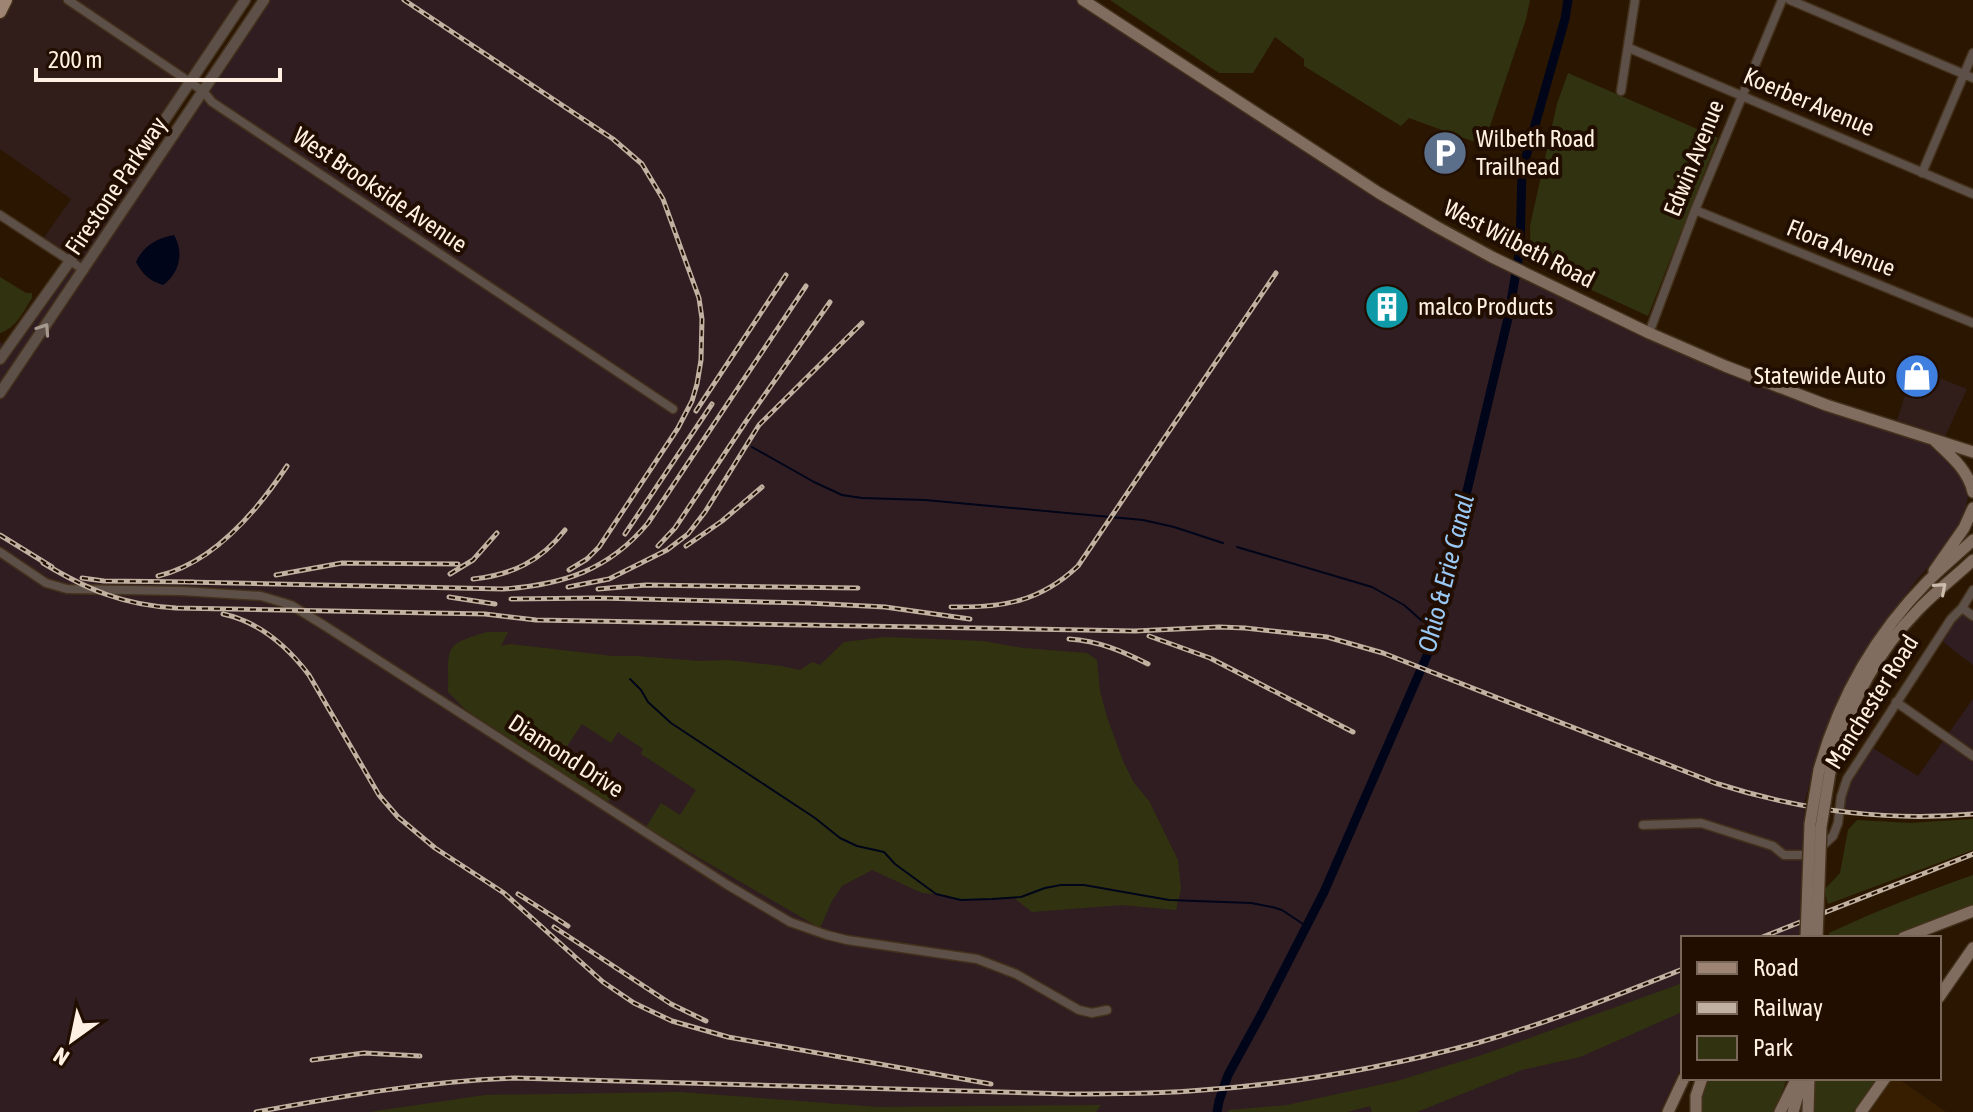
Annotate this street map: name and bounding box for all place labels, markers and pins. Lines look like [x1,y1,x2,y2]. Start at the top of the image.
place label: Wilbeth Road Trailhead [1476,125,1595,180]
parking icon: Wilbeth Road Trailhead [1421,129,1469,177]
building icon: malco Products [1363,283,1411,331]
place label: malco Products [1418,293,1553,320]
shop icon: Statewide Auto [1893,352,1941,400]
place label: Statewide Auto [1754,362,1886,389]

